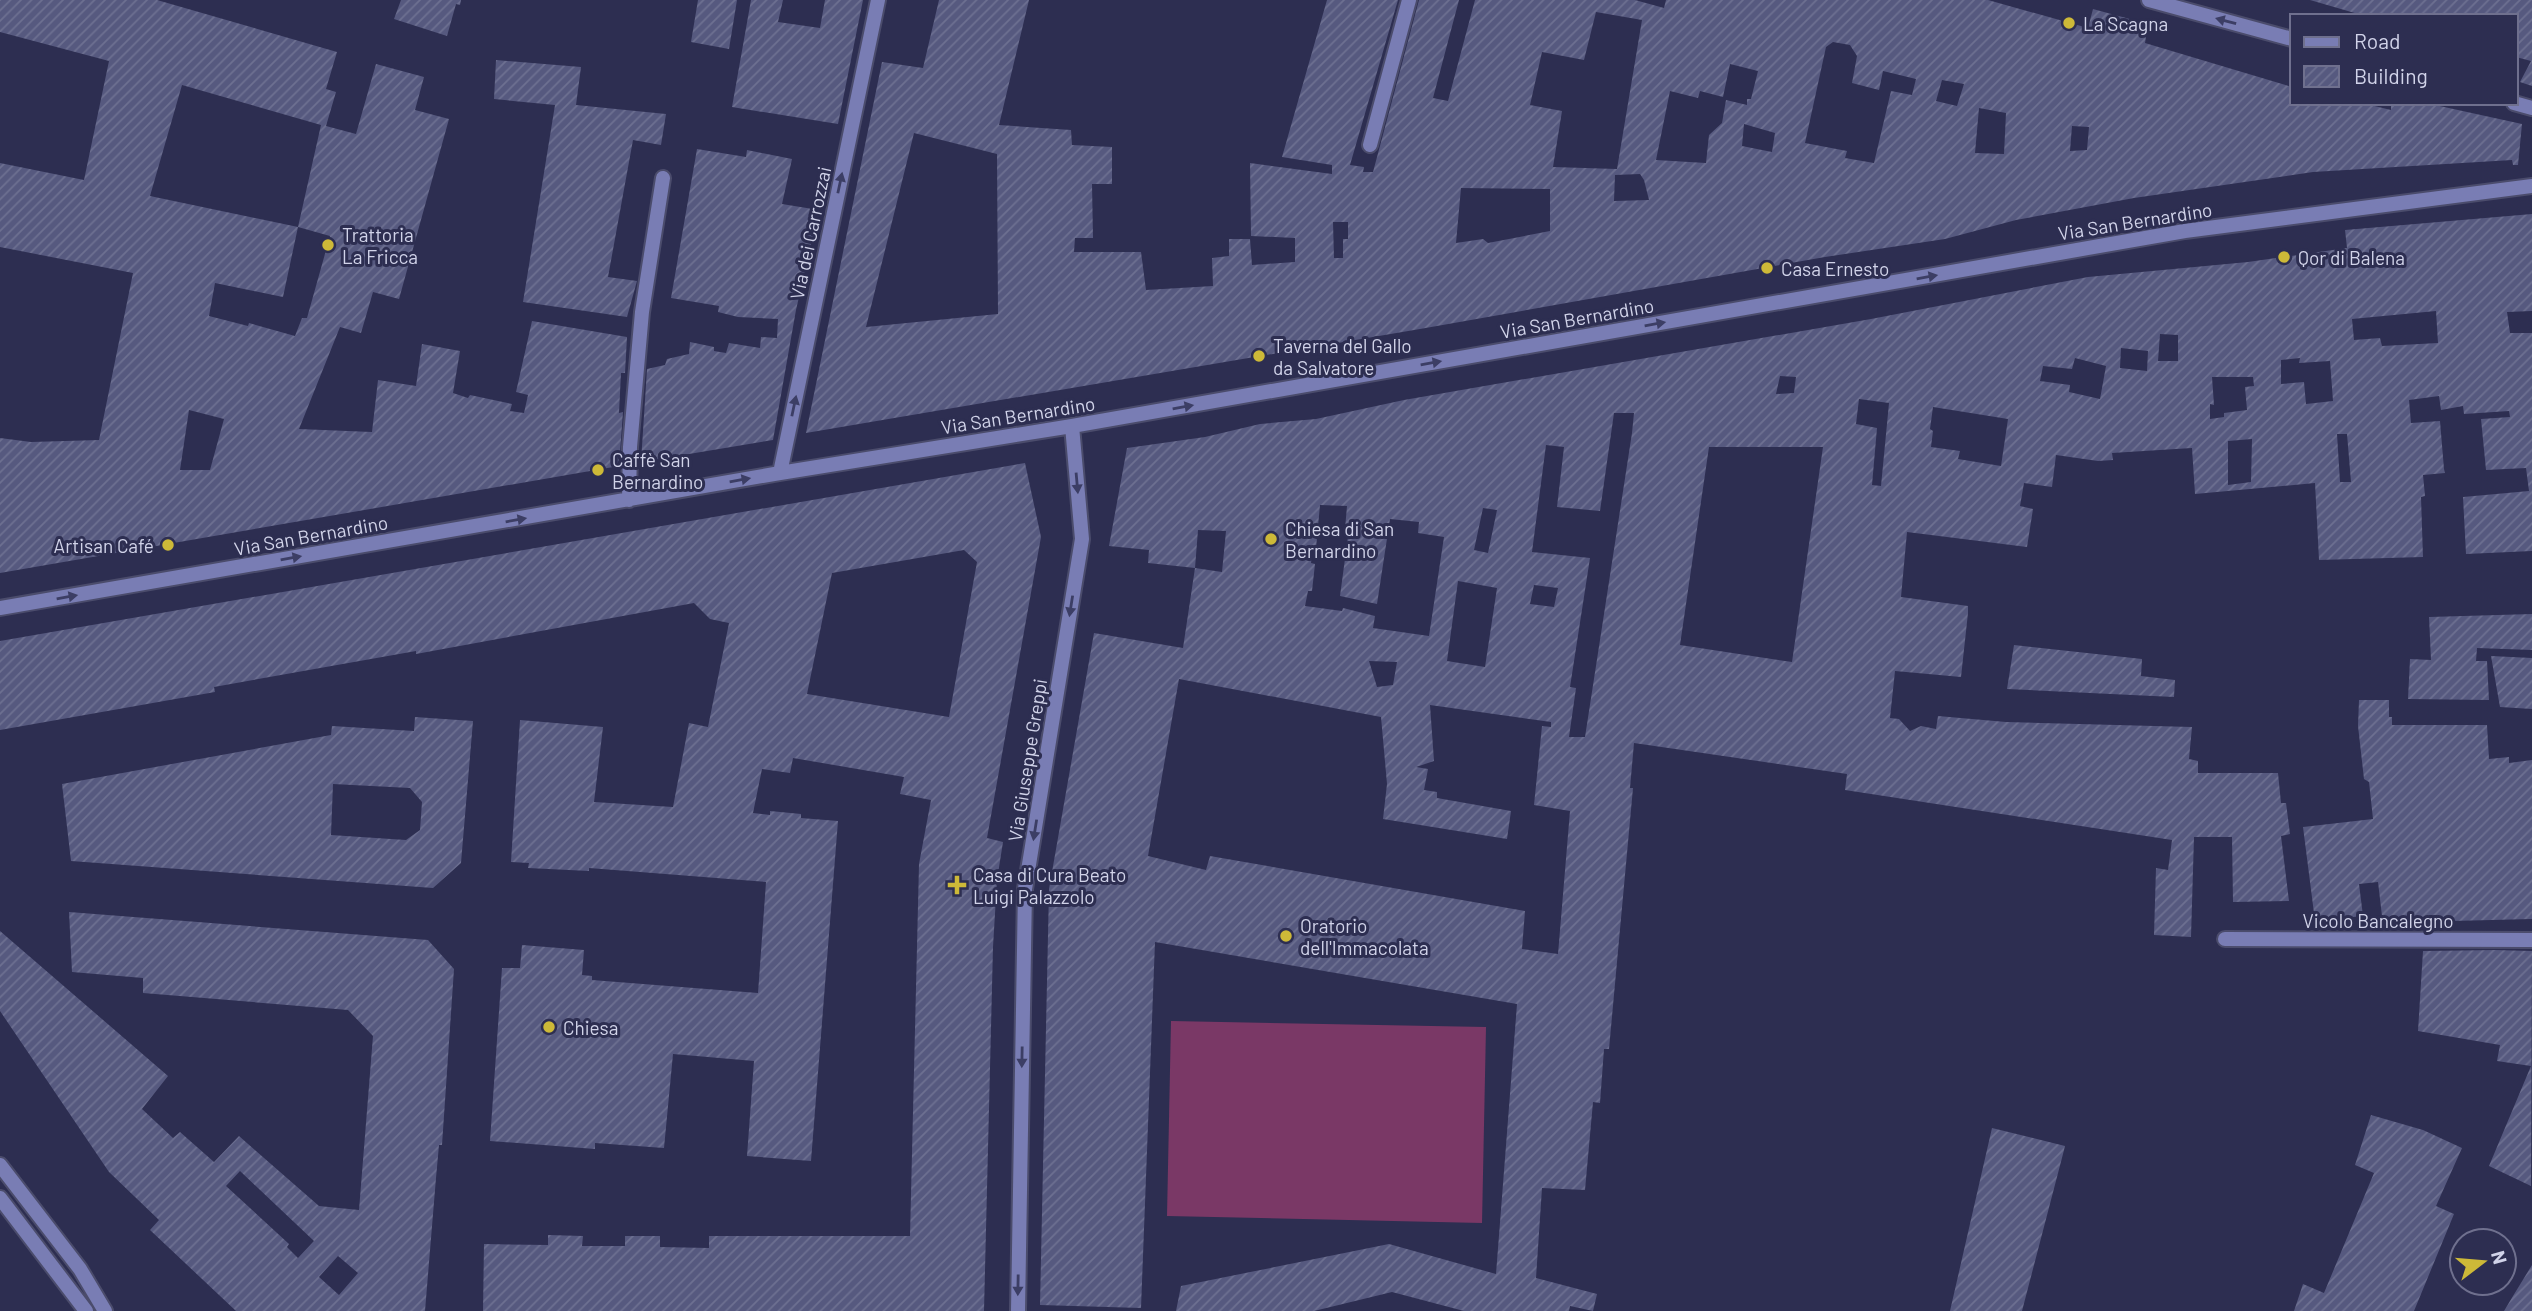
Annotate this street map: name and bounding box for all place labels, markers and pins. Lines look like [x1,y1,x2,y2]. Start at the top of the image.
place label: La Scagna [2083,12,2168,35]
marker: La Scagna [2061,15,2077,31]
place label: Trattoria La Fricca [342,223,418,268]
marker: Trattoria La Fricca [320,237,336,253]
place label: Qor di Balena [2298,246,2405,269]
marker: Qor di Balena [2276,249,2292,265]
place label: Casa Ernesto [1781,257,1889,280]
marker: Casa Ernesto [1759,260,1775,276]
place label: Taverna del Gallo da Salvatore [1273,334,1412,379]
marker: Taverna del Gallo da Salvatore [1251,348,1267,364]
place label: Caffè San Bernardino [612,448,703,493]
marker: Caffè San Bernardino [590,462,606,478]
place label: Chiesa di San Bernardino [1285,517,1394,562]
marker: Chiesa di San Bernardino [1263,531,1279,547]
place label: Artisan Café [54,534,154,557]
marker: Artisan Café [160,537,176,553]
place label: Casa di Cura Beato Luigi Palazzolo [973,863,1126,908]
marker: Casa di Cura Beato Luigi Palazzolo [947,875,967,895]
place label: Oratorio dell'Immacolata [1300,914,1429,959]
marker: Oratorio dell'Immacolata [1278,928,1294,944]
place label: Chiesa [563,1016,618,1039]
marker: Chiesa [541,1019,557,1035]

